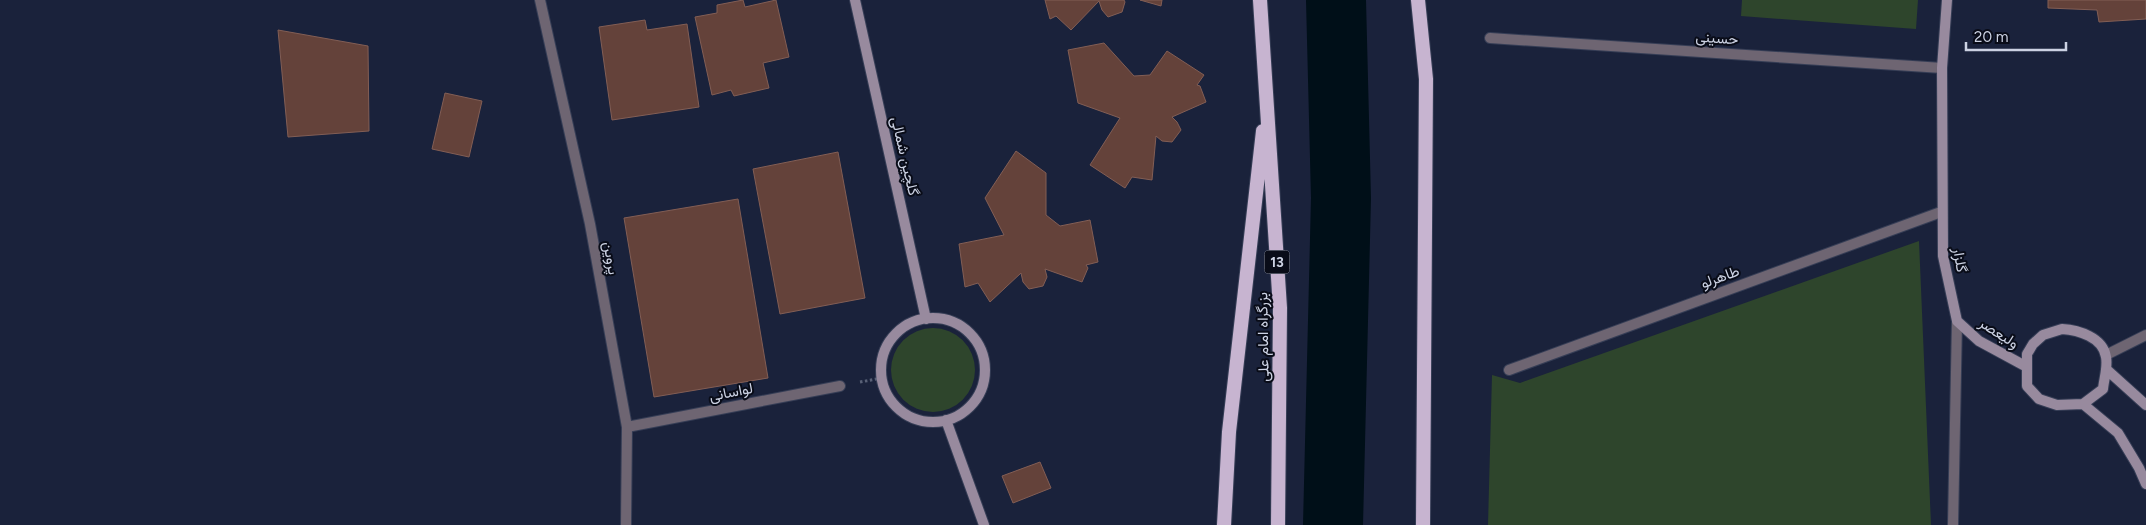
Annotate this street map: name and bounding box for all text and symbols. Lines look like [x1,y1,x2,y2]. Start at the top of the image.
scale bar [1966,20,2066,52]
street label: حسینی [1695,28,1739,49]
text: 20 m [1974,28,2008,46]
street label: گلچین شمالی [886,115,923,198]
street label: پروین [598,240,623,276]
street label: گلزار [1949,245,1971,274]
road number: 13 [1264,250,1290,274]
street label: طاهرلو [1698,262,1742,292]
street label: بزرگراه امام علی [1253,292,1274,382]
street label: ولیعصر [1975,313,2022,352]
street label: لواسانی [708,379,755,406]

